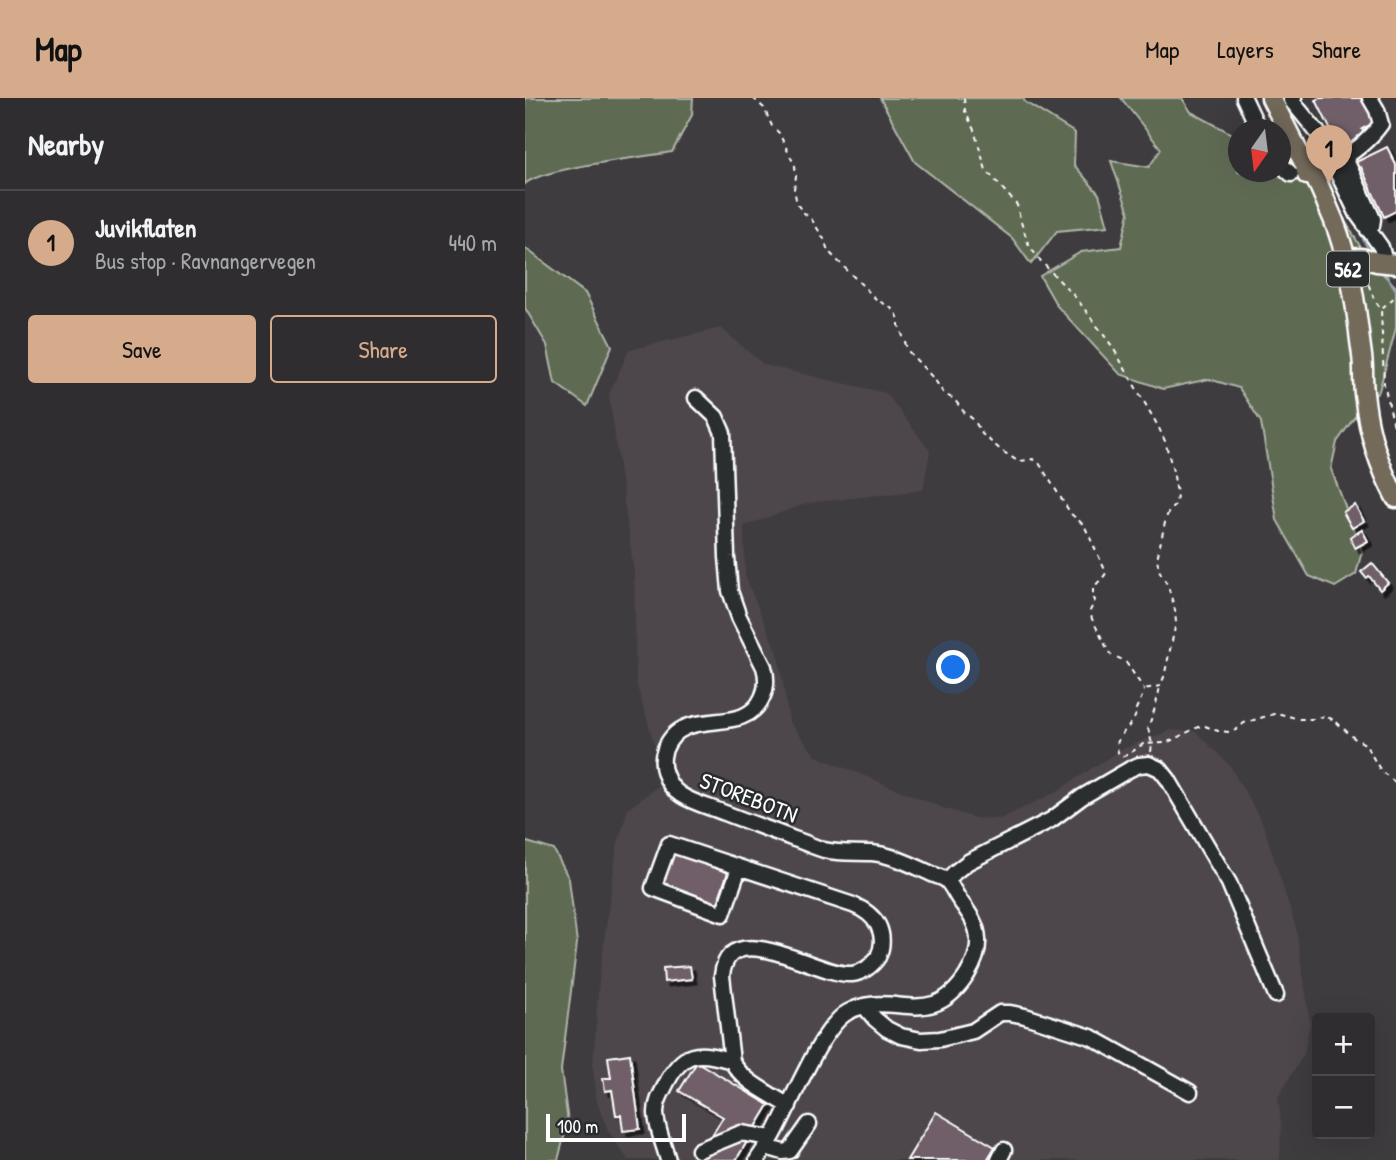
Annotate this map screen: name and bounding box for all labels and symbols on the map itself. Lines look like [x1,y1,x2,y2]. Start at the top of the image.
north arrow [1228,119,1291,182]
pin: 1 [1306,125,1352,183]
road number: 562 [1327,252,1369,286]
your location [936,650,970,684]
street label: STOREBOTN [696,764,802,830]
scale bar [546,1111,686,1143]

